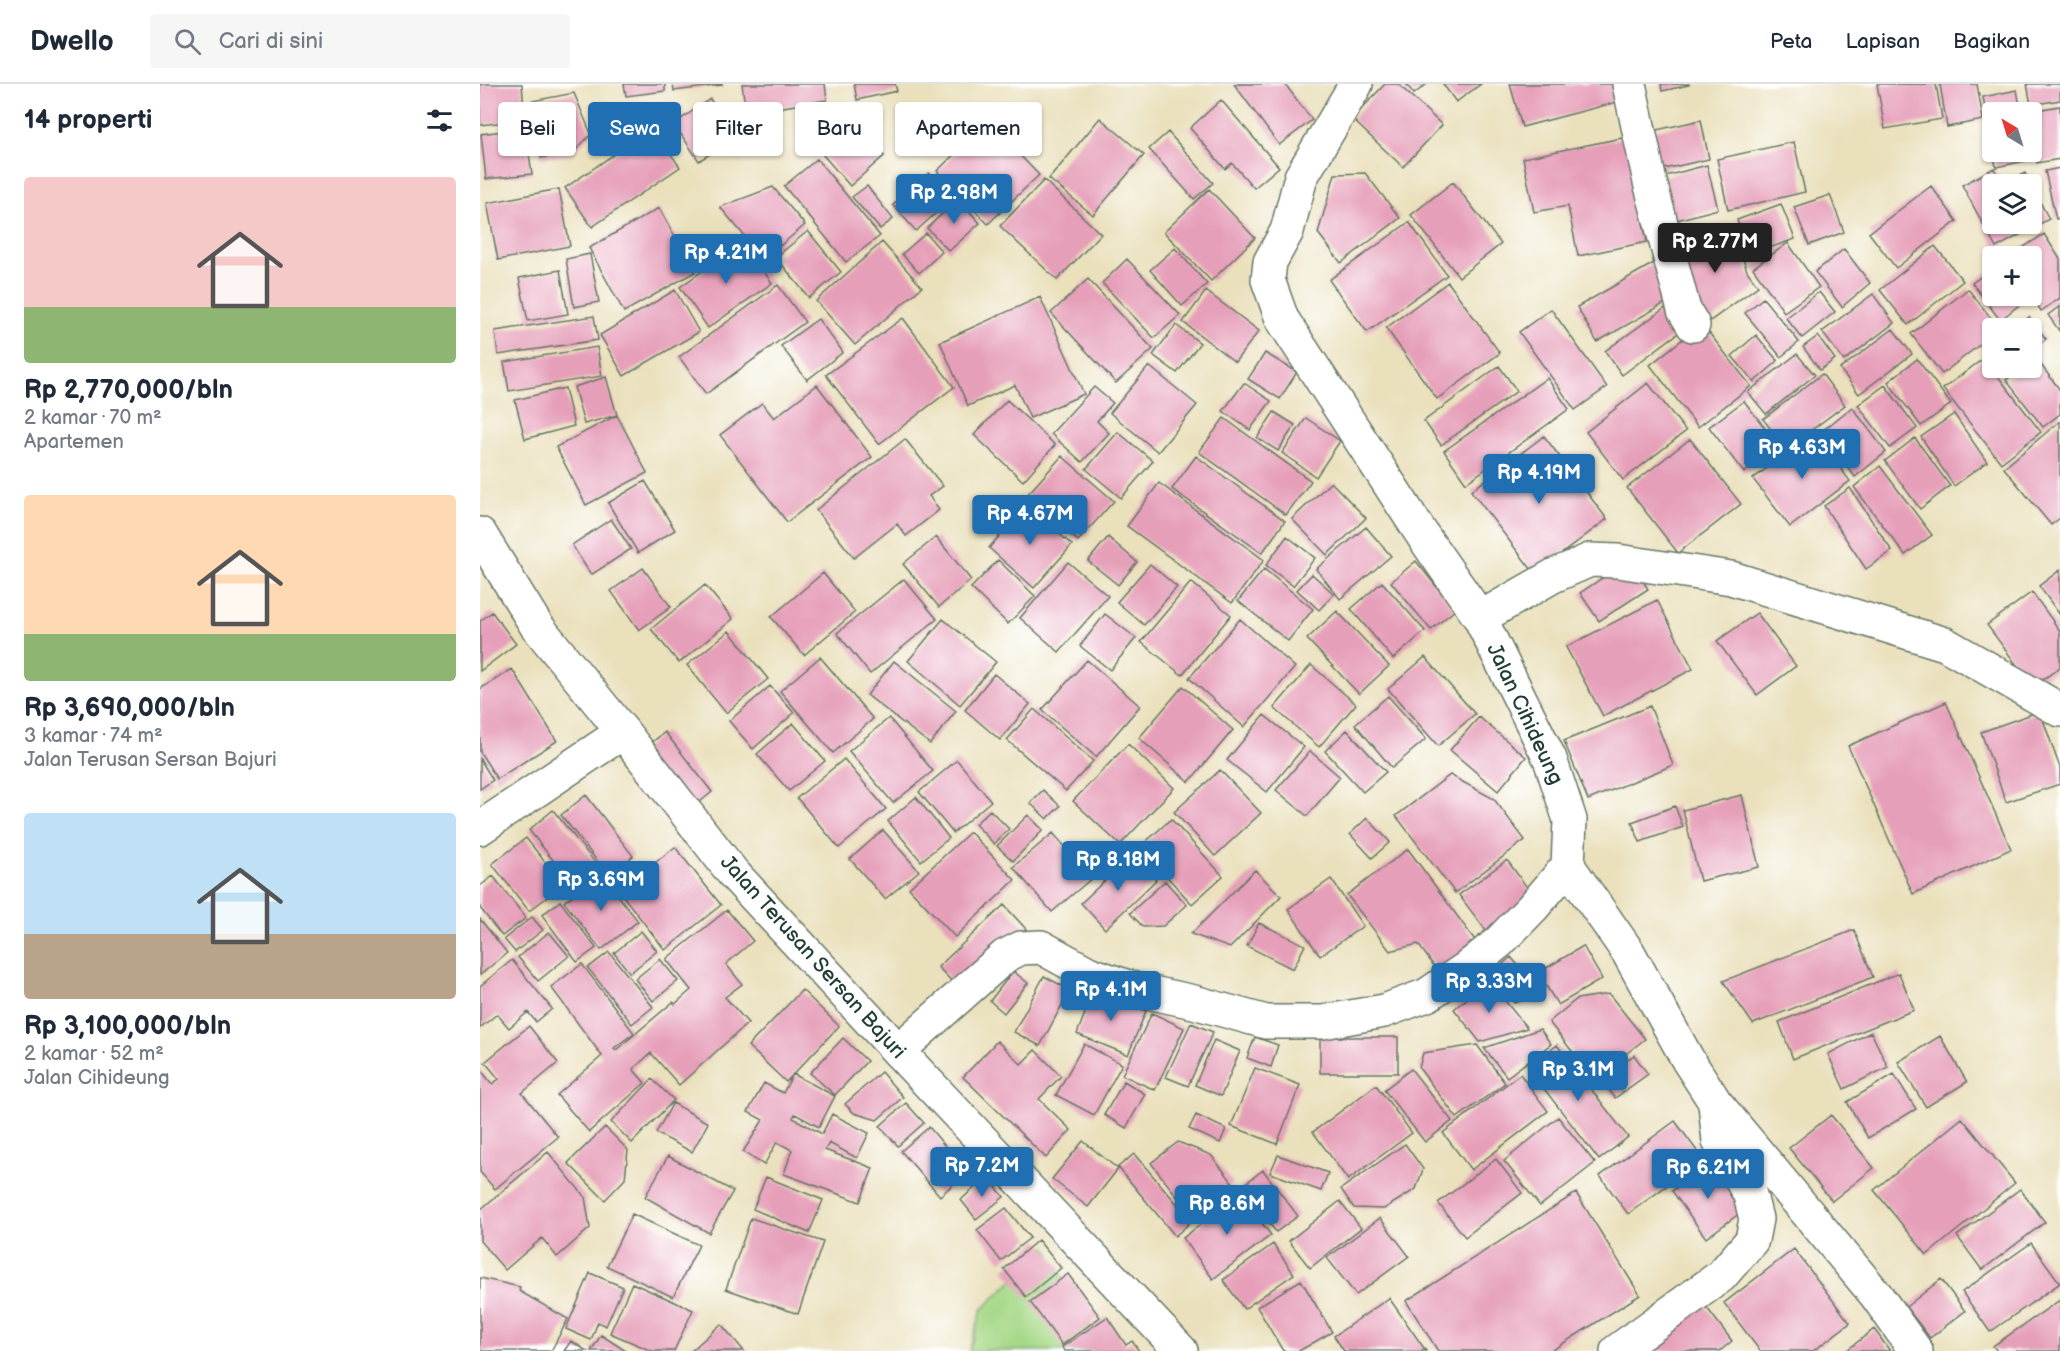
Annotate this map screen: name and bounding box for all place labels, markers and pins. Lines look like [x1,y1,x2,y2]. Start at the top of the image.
pin: Rp 2.98M [892,174,1016,225]
pin: Rp 2.77M [1653,223,1777,274]
pin: Rp 4.21M [664,234,788,285]
pin: Rp 4.63M [1740,429,1864,480]
pin: Rp 4.19M [1477,454,1601,505]
pin: Rp 4.67M [968,495,1092,546]
pin: Rp 8.18M [1056,841,1180,892]
pin: Rp 3.69M [539,861,663,912]
pin: Rp 3.33M [1427,963,1551,1014]
pin: Rp 4.1M [1056,971,1166,1022]
pin: Rp 3.1M [1523,1051,1633,1102]
pin: Rp 7.2M [927,1147,1037,1198]
pin: Rp 6.21M [1646,1149,1770,1200]
pin: Rp 8.6M [1172,1185,1282,1236]

